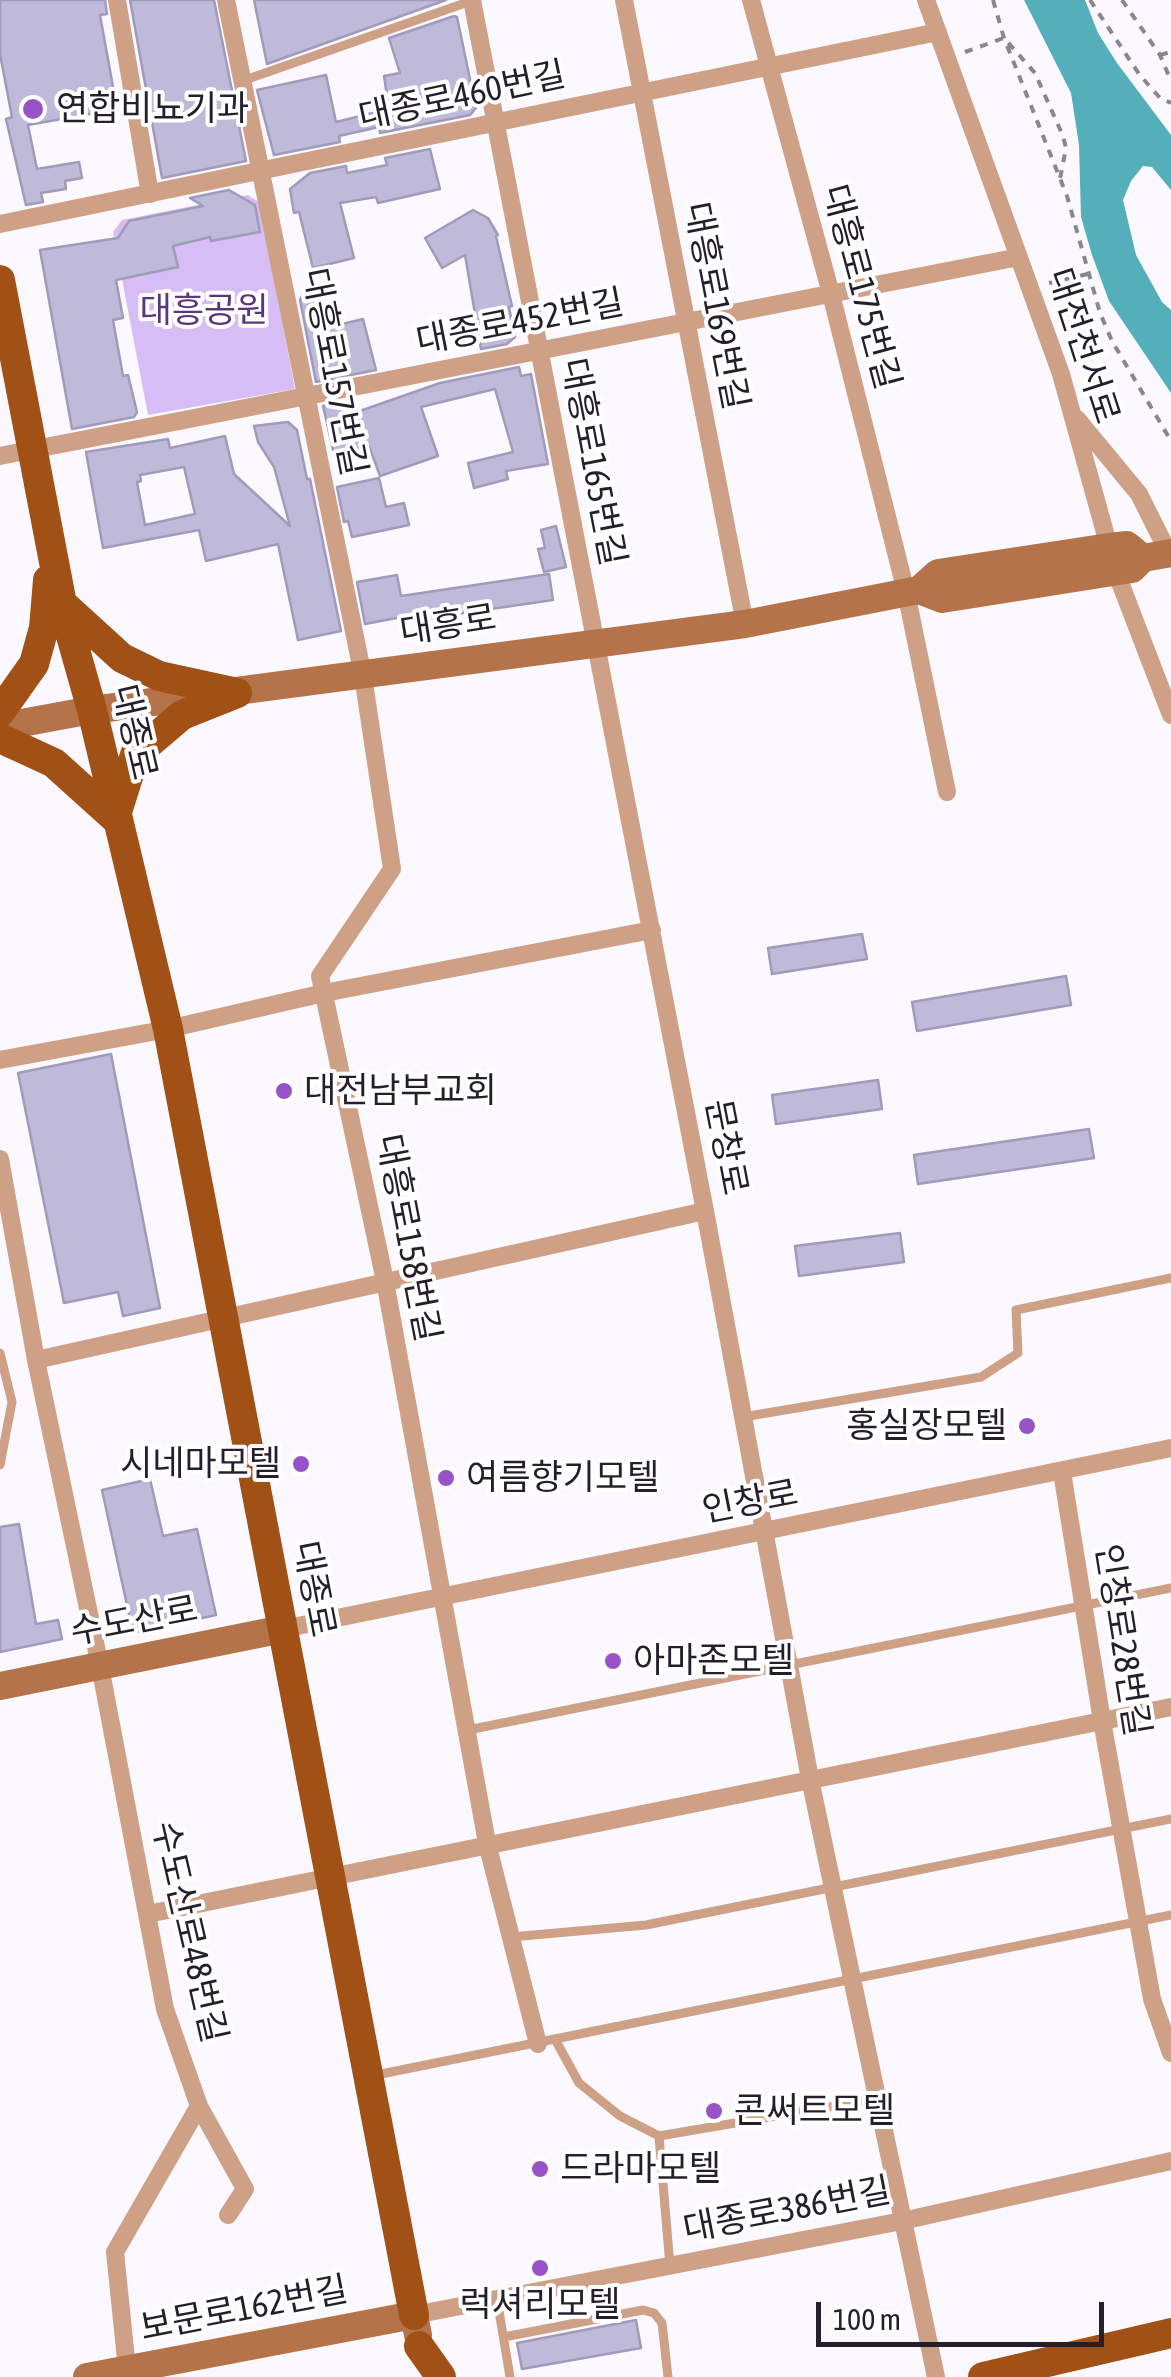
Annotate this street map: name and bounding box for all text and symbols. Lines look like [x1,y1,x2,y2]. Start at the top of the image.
street label: 대종로460번길 [355,54,569,138]
place label: 연합비뇨기과 [56,88,249,130]
marker: 연합비뇨기과 [20,96,46,122]
street label: 대흥로175번길 [813,180,909,394]
street label: 대흥로169번길 [675,199,757,413]
street label: 대전천서로 [1038,263,1128,429]
street label: 대흥로157번길 [293,265,375,479]
street label: 대종로452번길 [413,281,627,363]
park label: 대흥공원 [140,290,268,332]
street label: 대흥로165번길 [552,355,634,569]
street label: 대흥로 [397,597,499,653]
street label: 대종로 [103,680,165,784]
place label: 대전남부교회 [304,1070,497,1112]
marker: 대전남부교회 [273,1080,295,1102]
street label: 문창로 [696,1096,756,1198]
street label: 대흥로158번길 [367,1131,449,1345]
place label: 홍실장모텔 [846,1405,1007,1447]
marker: 홍실장모텔 [1016,1415,1038,1437]
place label: 시네마모텔 [120,1443,281,1485]
marker: 시네마모텔 [290,1453,312,1475]
place label: 여름향기모텔 [466,1457,659,1499]
marker: 여름향기모텔 [435,1467,457,1489]
street label: 인창로 [699,1472,801,1532]
street label: 대종로 [284,1538,344,1640]
street label: 인창로28번길 [1086,1541,1158,1739]
street label: 수도산로 [67,1588,201,1654]
place label: 아마존모텔 [633,1640,794,1682]
marker: 아마존모텔 [602,1650,624,1672]
street label: 수도산로48번길 [143,1817,235,2047]
place label: 콘써트모텔 [734,2090,895,2132]
marker: 콘써트모텔 [703,2100,725,2122]
place label: 드라마모텔 [560,2148,721,2190]
marker: 드라마모텔 [529,2158,551,2180]
street label: 대종로386번길 [680,2169,894,2251]
marker: 럭셔리모텔 [529,2257,551,2279]
street label: 보문로162번길 [137,2268,351,2350]
scale bar [821,2282,1108,2344]
place label: 럭셔리모텔 [460,2284,620,2326]
text: 100 m [833,2302,901,2336]

